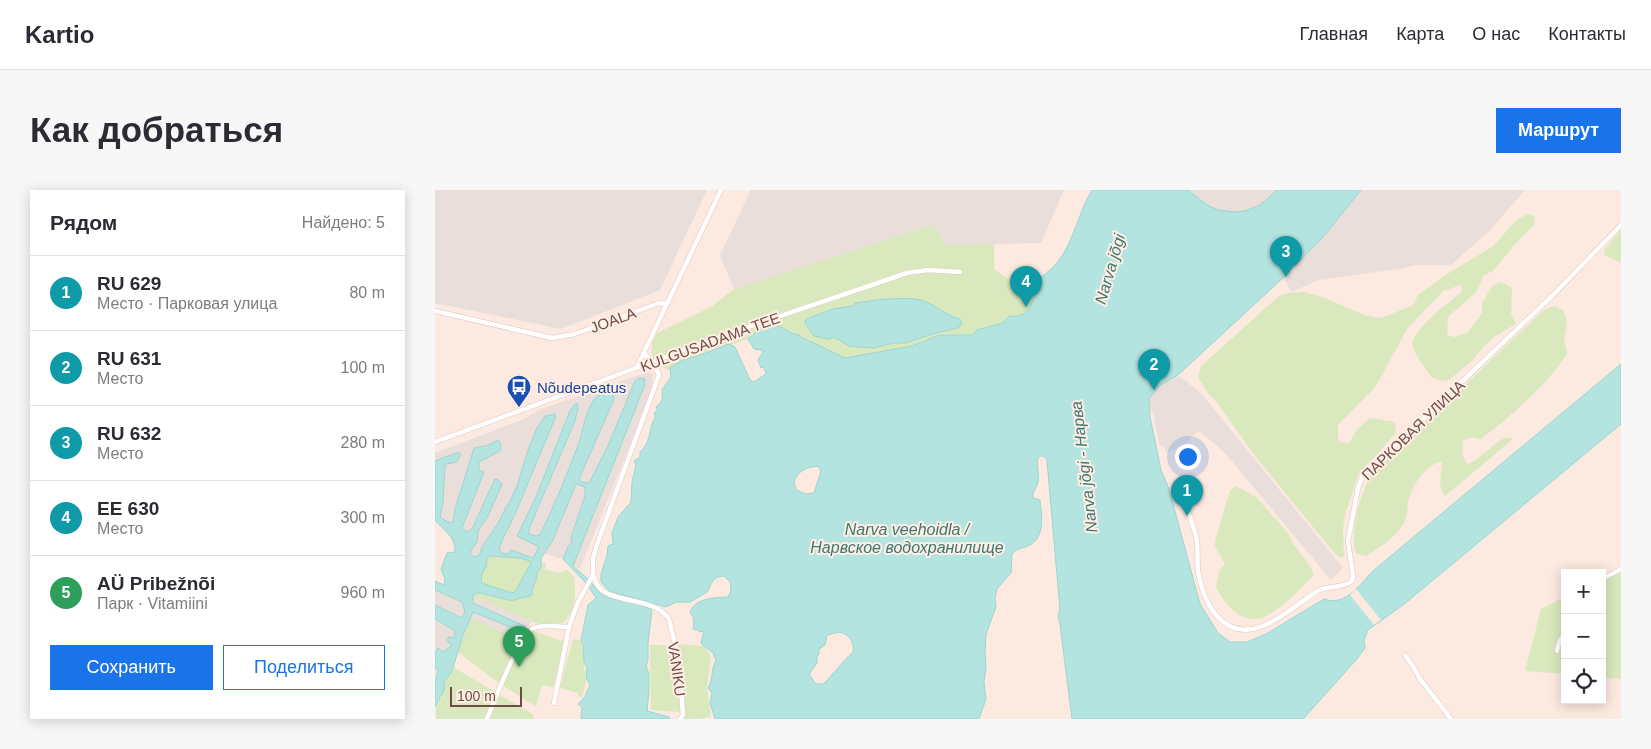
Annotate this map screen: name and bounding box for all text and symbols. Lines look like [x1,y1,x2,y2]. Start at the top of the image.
text: Kartio [25,21,94,48]
text: Главная [1300,24,1368,44]
text: Карта [1396,24,1444,44]
text: О нас [1472,24,1520,44]
text: Контакты [1548,24,1626,44]
button: Маршрут [1496,108,1621,153]
text: Как добраться [30,110,283,149]
text: Рядом [50,211,117,234]
text: Найдено: 5 [302,214,385,231]
water label: Narva jõgi [1092,232,1128,306]
pin: 3 [1270,236,1302,277]
pin: 4 [1010,266,1042,307]
text: RU 629 [97,273,161,294]
text: 1 [62,284,70,301]
text: 80 m [349,284,385,301]
text: Место · Парковая улица [97,295,277,312]
street label: JOALA [588,304,638,336]
street label: KULGUSADAMA TEE [638,309,782,375]
text: RU 631 [97,348,161,369]
pin: 2 [1138,349,1170,390]
text: 2 [62,359,70,376]
text: 100 m [341,359,385,376]
text: Место [97,370,143,387]
bus stop icon: Nõudepeatus [506,374,532,408]
street label: ПАРКОВАЯ УЛИЦА [1358,377,1468,483]
place label: Nõudepeatus [537,379,626,396]
water label: Narva jõgi - Нарва [1067,400,1101,534]
text: RU 632 [97,423,161,444]
text: 3 [62,434,70,451]
text: 280 m [341,434,385,451]
your location [1175,444,1201,470]
text: Место [97,445,143,462]
pin: 1 [1171,475,1203,516]
text: EE 630 [97,498,159,519]
text: 4 [62,509,70,526]
text: 300 m [341,509,385,526]
text: Место [97,520,143,537]
water label: Narva veehoidla / Нарвское водохранилище [810,521,1004,556]
map controls [1561,569,1606,704]
button: + [1561,569,1606,614]
text: AÜ Pribežnõi [97,573,215,594]
text: 5 [62,584,70,601]
text: 960 m [341,584,385,601]
text: Парк · Vitamiini [97,595,208,612]
button: − [1561,614,1606,659]
pin: 5 [503,626,535,667]
street label: VANIKU [665,641,689,697]
button: Сохранить [50,645,213,690]
button: Поделиться [223,645,385,690]
button: locate [1561,659,1606,704]
scale bar [450,684,523,707]
text: 100 m [457,688,496,704]

